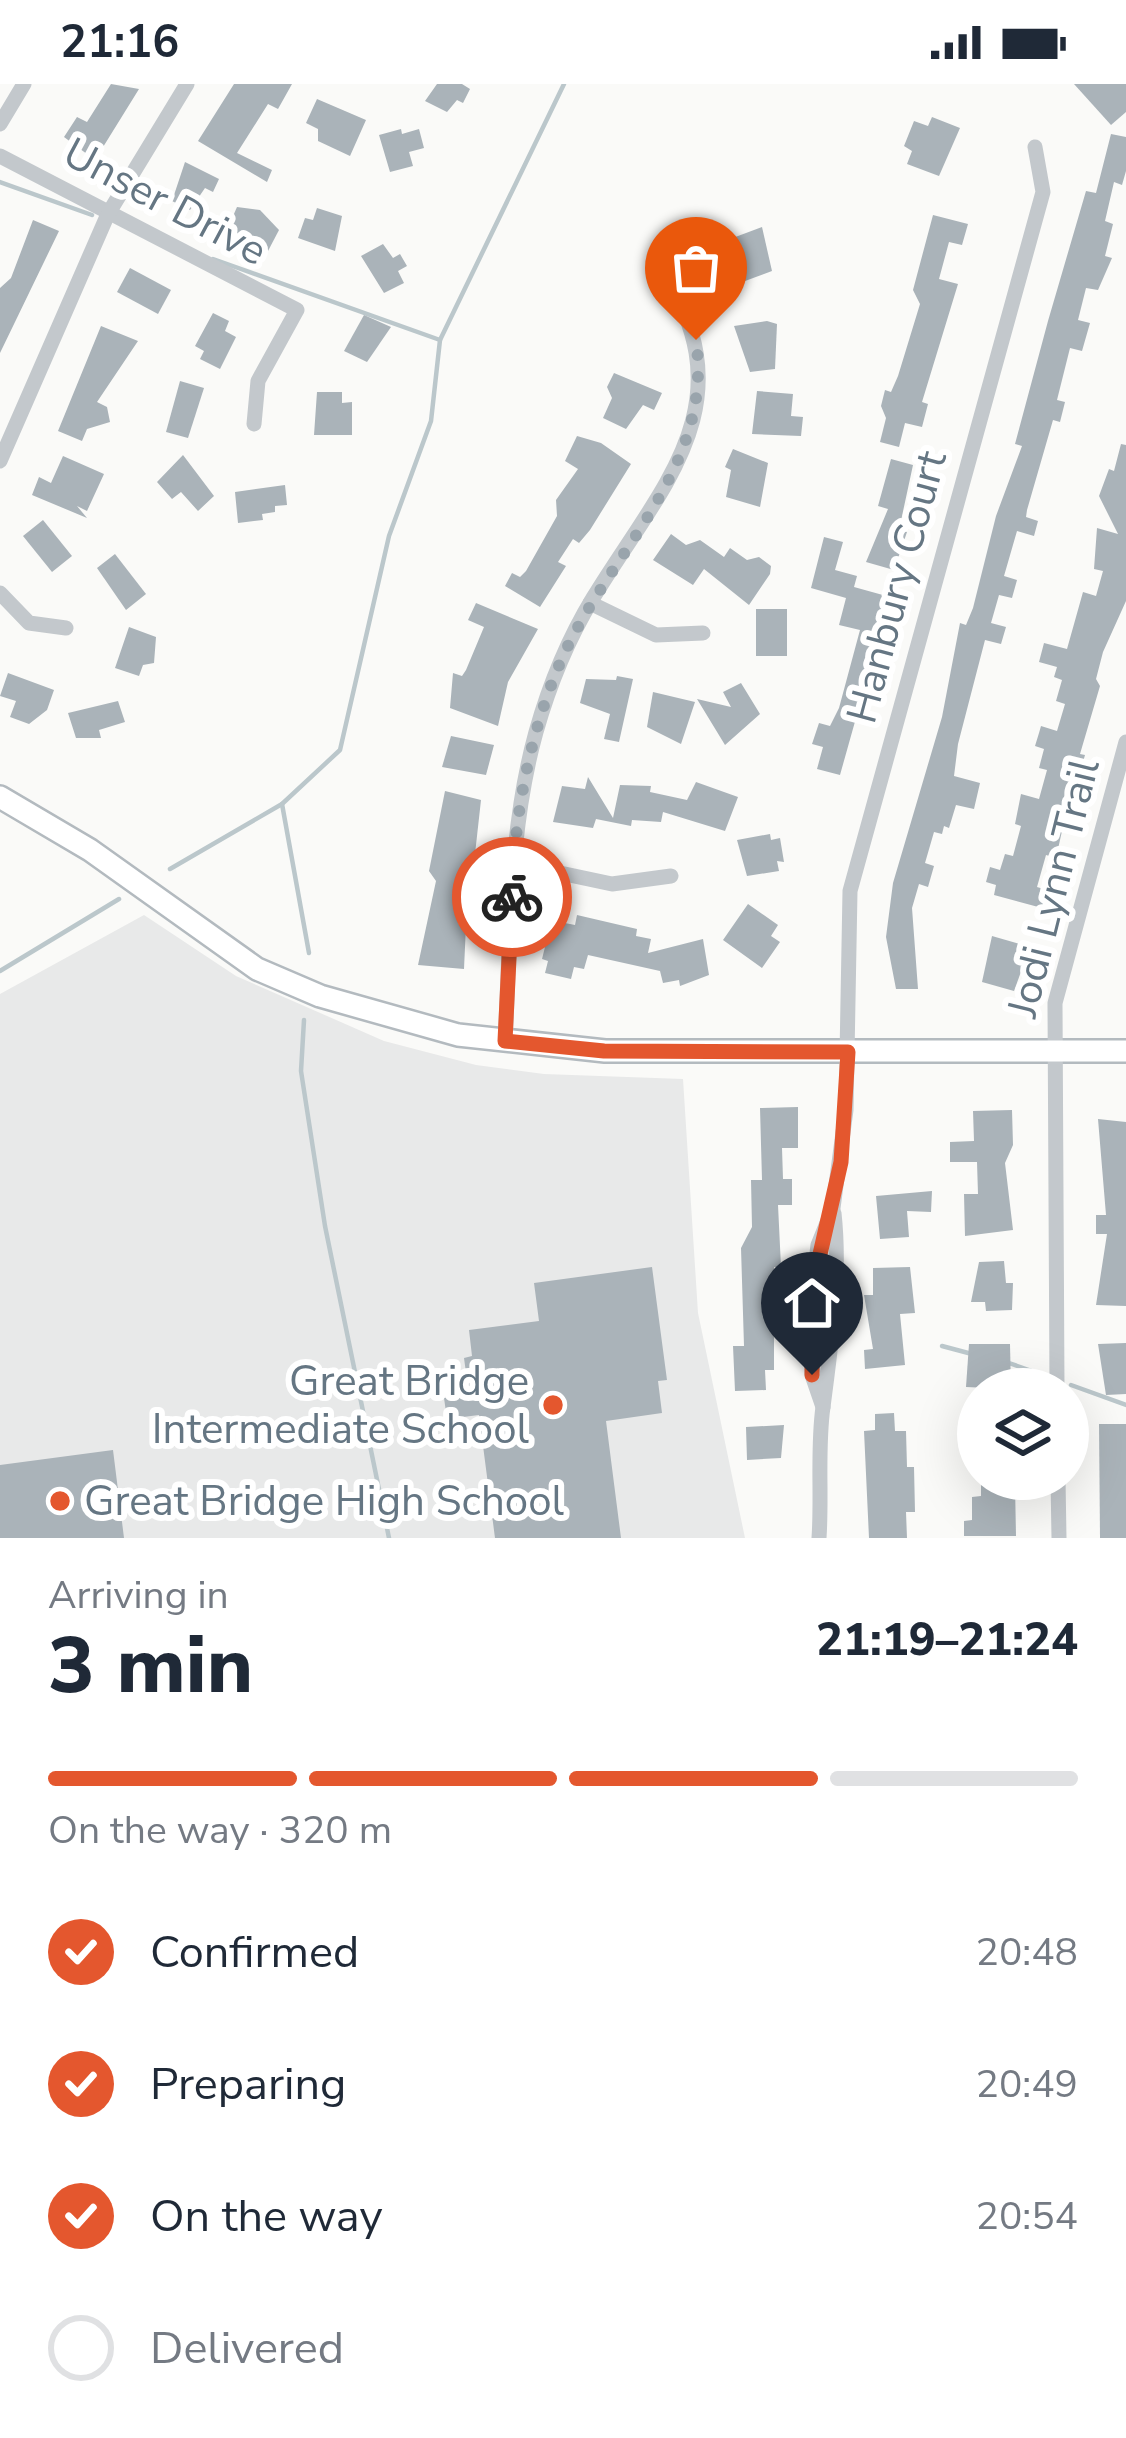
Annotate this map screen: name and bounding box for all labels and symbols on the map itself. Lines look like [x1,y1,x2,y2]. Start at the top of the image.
street label: Unser Drive [53,125,277,279]
pin [645,217,747,340]
street label: Hanbury Court [833,444,961,729]
street label: Jodi Lynn Trail [994,752,1114,1024]
courier [452,837,572,957]
pin [761,1252,863,1375]
place label: Great Bridge Intermediate School [152,1353,530,1458]
marker: Great Bridge Intermediate School [540,1392,566,1418]
place label: Great Bridge High School [84,1473,565,1530]
marker: Great Bridge High School [47,1488,73,1514]

